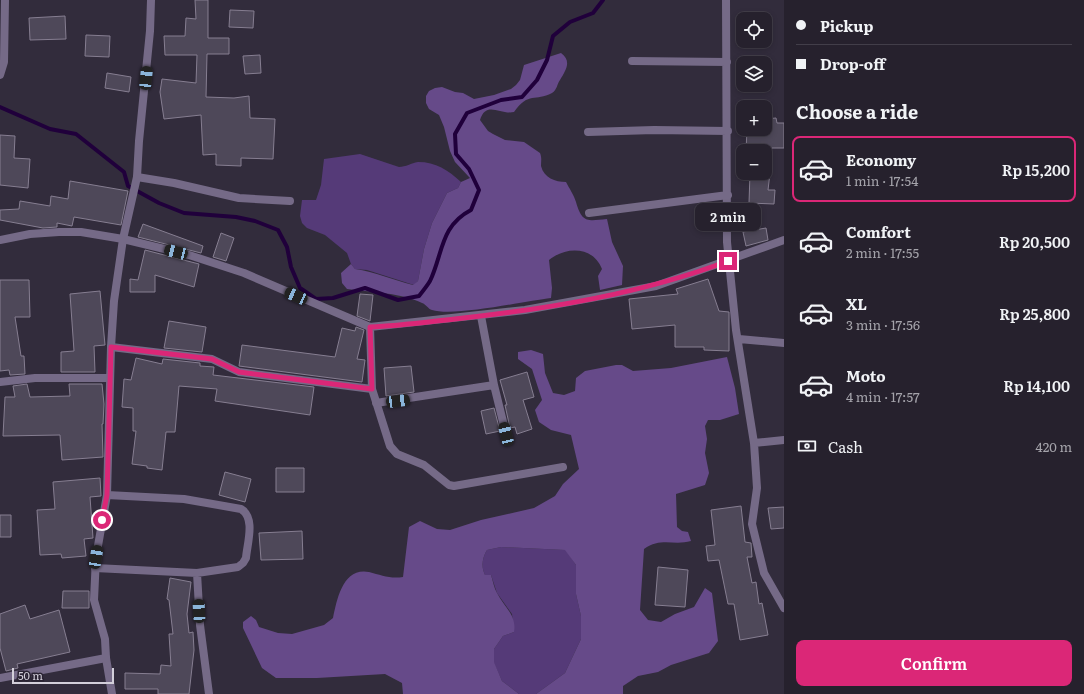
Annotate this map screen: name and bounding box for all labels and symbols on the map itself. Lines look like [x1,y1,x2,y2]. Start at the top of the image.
car [139,65,153,91]
callout: 2 min [695,203,761,231]
car [163,243,189,261]
route end [719,252,737,270]
car [283,286,309,306]
car [385,394,411,408]
car [497,421,515,447]
route start [93,511,111,529]
car [88,544,104,570]
car [192,599,206,623]
scale bar [12,666,114,685]

